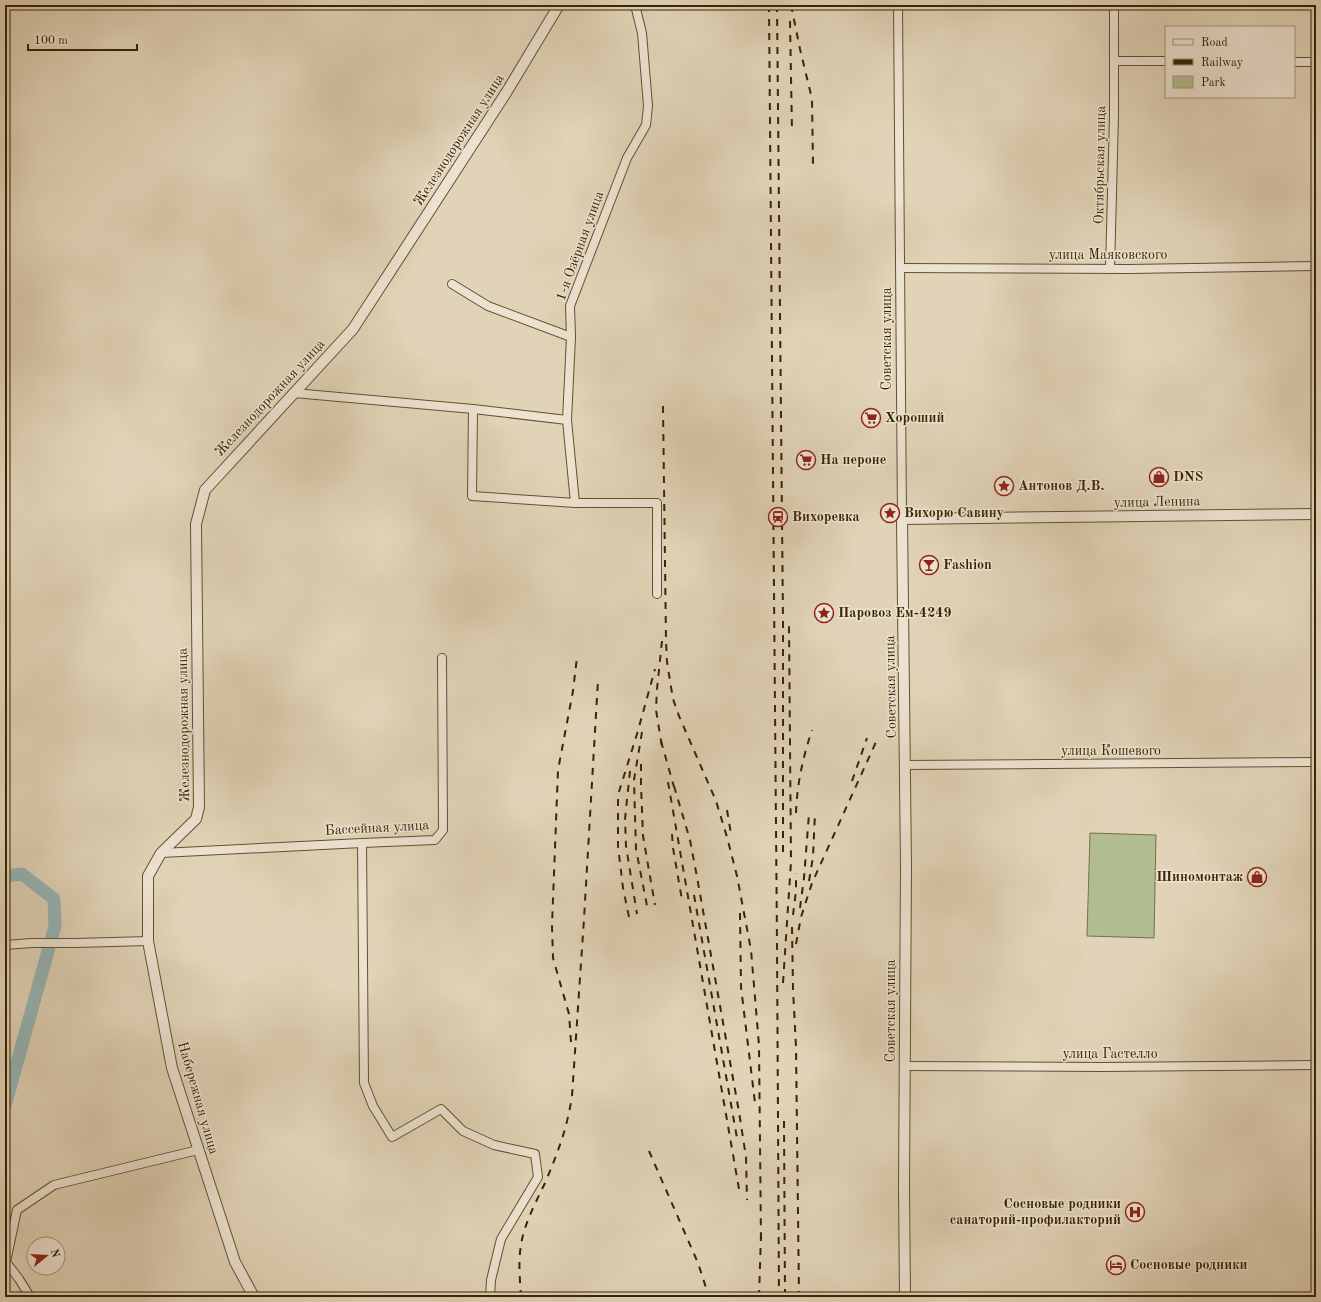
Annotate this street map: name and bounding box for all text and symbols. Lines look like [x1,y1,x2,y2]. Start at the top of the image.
scale bar [28,26,137,52]
legend [1165,26,1295,98]
text: 100 m [34,35,68,47]
text: Road [1201,37,1228,49]
text: Railway [1201,57,1244,69]
street label: Железнодорожная улица [411,72,507,208]
text: Park [1201,77,1226,89]
street label: Октябрьская улица [1092,106,1108,224]
street label: 1-я Озёрная улица [554,189,606,303]
street label: улица Маяковского [1049,248,1167,262]
street label: Советская улица [880,287,894,391]
street label: Железнодорожная улица [212,337,328,459]
supermarket icon: Хороший [860,407,882,429]
place label: Хороший [885,411,944,425]
supermarket icon: На пероне [795,449,817,471]
place label: На пероне [820,453,886,467]
shop icon: DNS [1148,466,1170,488]
place label: DNS [1173,470,1203,484]
place icon: Антонов Д.В. [993,475,1015,497]
place label: Антонов Д.В. [1018,479,1104,493]
street label: улица Ленина [1113,494,1201,510]
place icon: Вихорю Савину [879,502,901,524]
station icon: Вихоревка [767,506,789,528]
place label: Вихорю Савину [904,506,1004,520]
place label: Вихоревка [792,510,860,524]
bar icon: Fashion [918,554,940,576]
place label: Fashion [943,558,992,572]
place icon: Паровоз Ем-4249 [813,602,835,624]
place label: Паровоз Ем-4249 [838,606,952,620]
street label: Советская улица [883,635,899,739]
street label: Железнодорожная улица [176,648,192,802]
street label: улица Кошевого [1061,744,1161,758]
street label: Бассейная улица [324,818,430,838]
shop icon: Шиномонтаж [1246,866,1268,888]
place label: Шиномонтаж [1156,870,1243,884]
street label: Советская улица [884,959,898,1063]
street label: Набережная улица [175,1040,221,1156]
street label: улица Гастелло [1062,1047,1158,1061]
place label: Сосновые родники санаторий-профилакторий [950,1197,1121,1228]
hospital icon: Сосновые родники санаторий-профилакторий [1124,1201,1146,1223]
north arrow [26,1236,66,1276]
text: N [48,1248,61,1260]
hotel icon: Сосновые родники [1105,1254,1127,1276]
place label: Сосновые родники [1130,1258,1248,1272]

